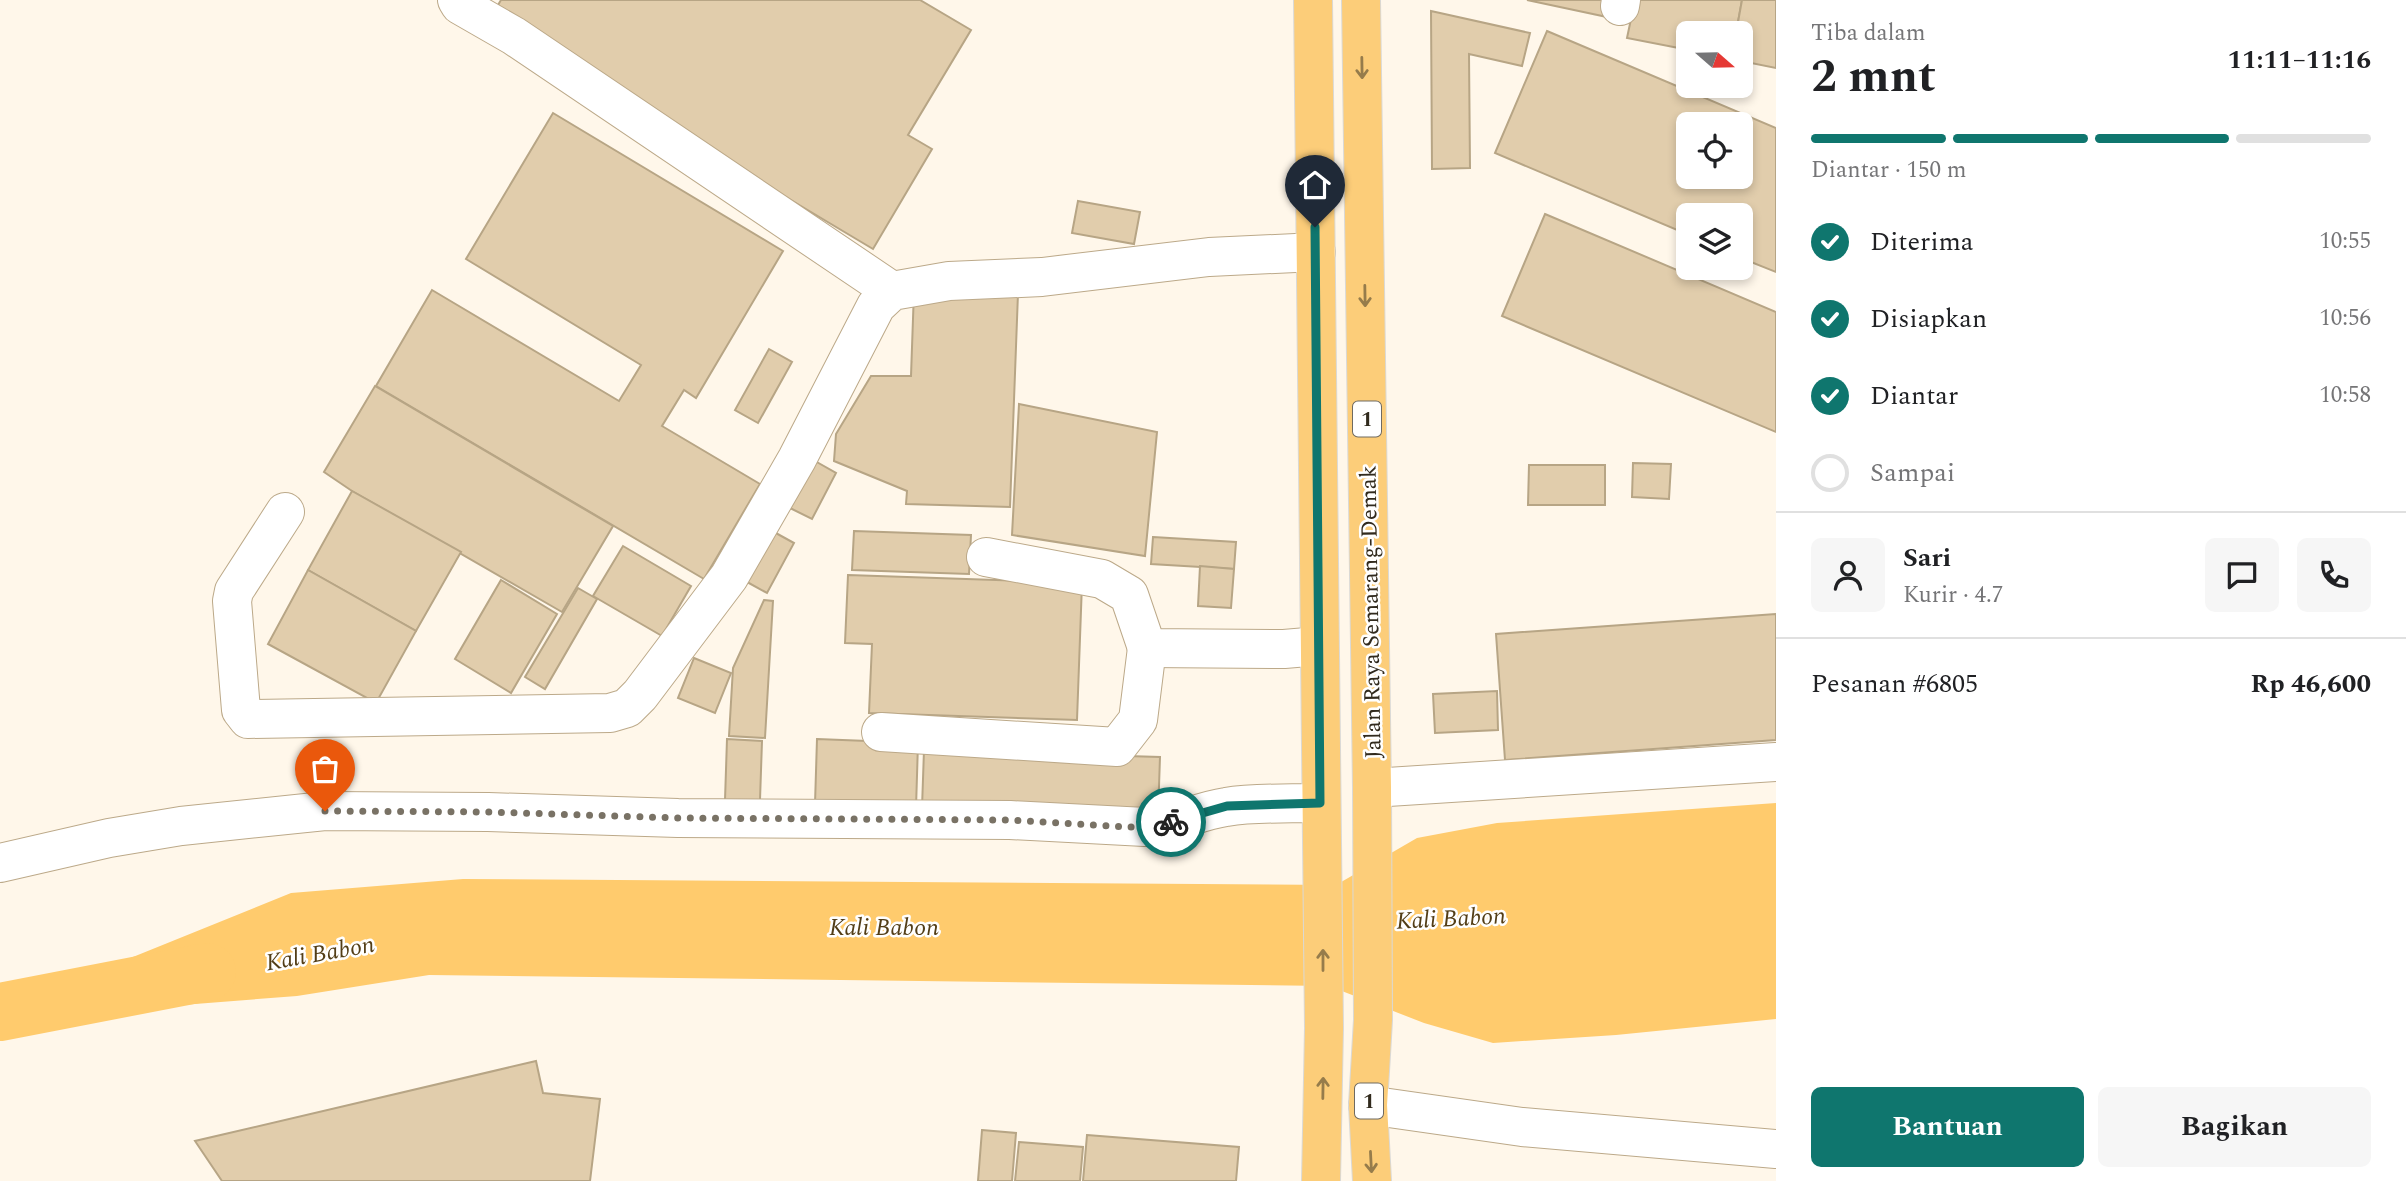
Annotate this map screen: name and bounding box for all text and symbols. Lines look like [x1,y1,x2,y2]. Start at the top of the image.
text: Tiba dalam [1811,16,1925,51]
north arrow [1676,21,1754,98]
map controls [1676,21,1753,280]
text: 11:11–11:16 [2227,40,2371,80]
text: 2 mnt [1811,42,1936,112]
one-way arrow [1355,56,1369,79]
button: locate [1676,112,1753,189]
text: Diantar · 150 m [1811,153,1966,188]
pin [1285,155,1345,227]
icon: home [1296,166,1334,204]
button: layers [1676,203,1753,280]
text: Diterima [1870,222,1973,262]
icon: check [1811,223,1849,261]
text: 10:55 [2319,224,2371,259]
one-way arrow [1358,284,1372,307]
text: Disiapkan [1870,299,1987,339]
icon: check [1811,300,1849,338]
text: 10:56 [2319,301,2371,336]
text: Diantar [1870,376,1958,416]
icon: check [1811,377,1849,415]
text: 10:58 [2319,378,2371,413]
road number: 1 [1353,402,1381,436]
text: Sampai [1870,453,1955,493]
street label: Jalan Raya Semarang-Demak [1351,465,1392,759]
button: person [1811,538,1885,612]
text: Sari [1903,538,1951,578]
button: chat [2205,538,2279,612]
button: phone [2297,538,2371,612]
text: Kurir · 4.7 [1903,578,2003,613]
text: Pesanan #6805 [1811,664,1978,704]
text: Rp 46,600 [2250,664,2371,704]
pin [295,739,355,811]
icon: bag [306,750,344,788]
courier [1136,787,1206,857]
icon: bike [1152,803,1190,841]
water label: Kali Babon [1395,898,1507,940]
water label: Kali Babon [829,910,939,946]
water label: Kali Babon [263,927,378,981]
one-way arrow [1316,949,1330,972]
one-way arrow [1316,1077,1329,1100]
road number: 1 [1355,1084,1383,1118]
button: Bantuan [1811,1087,2084,1167]
button: Bagikan [2098,1087,2371,1167]
one-way arrow [1365,1150,1378,1173]

